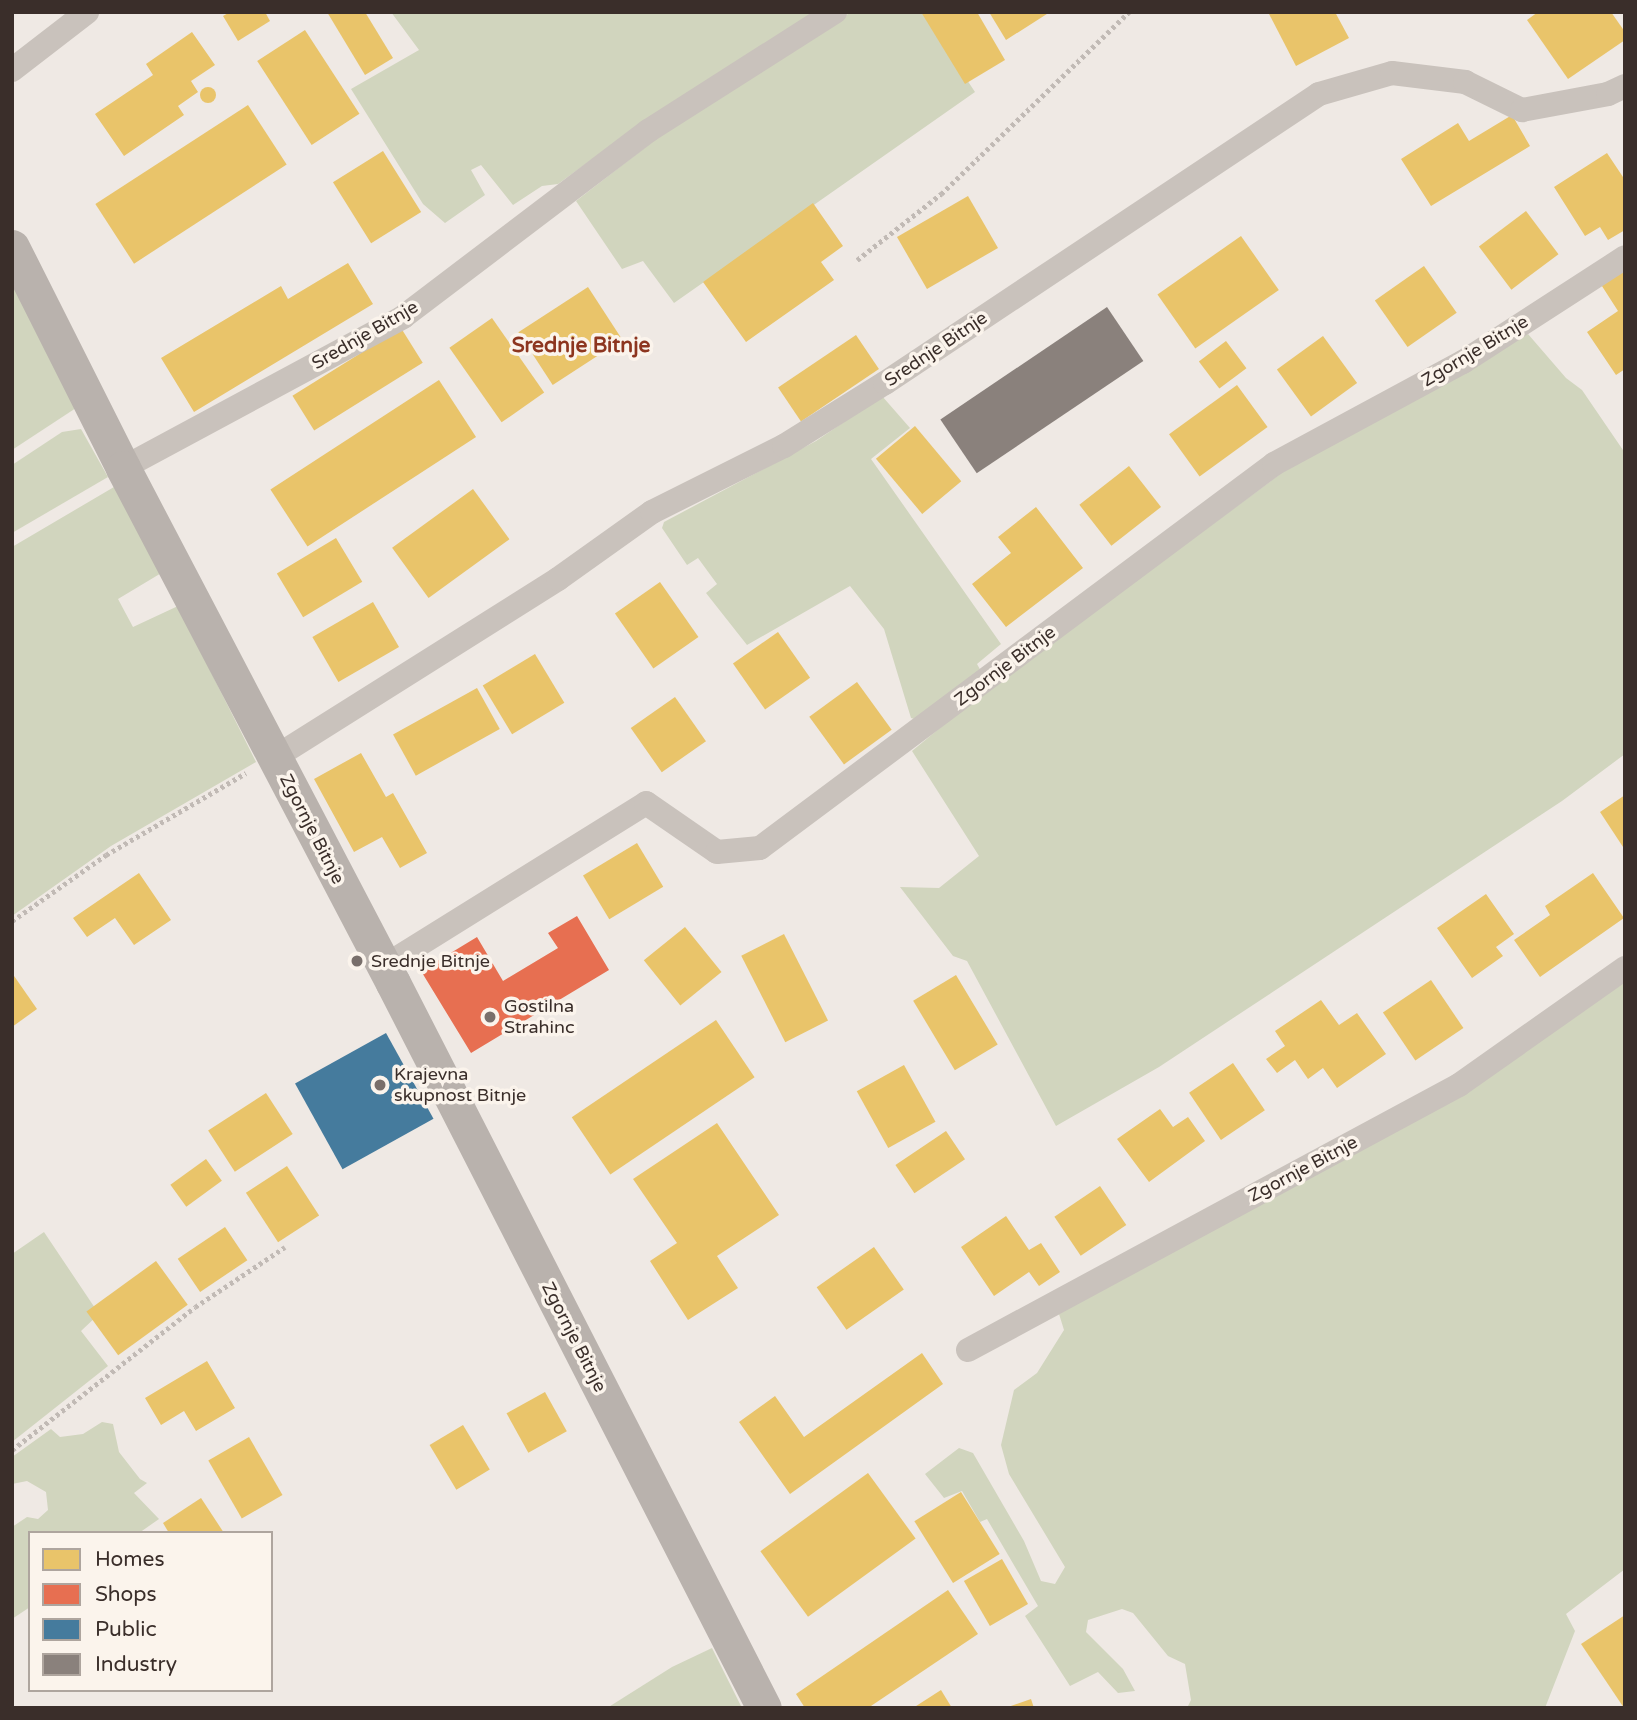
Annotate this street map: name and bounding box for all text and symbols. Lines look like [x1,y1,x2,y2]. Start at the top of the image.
street label: Srednje Bitnje [308,296,422,374]
street label: Srednje Bitnje [881,307,991,391]
street label: Zgornje Bitnje [1418,311,1532,391]
district label: Srednje Bitnje [512,333,650,359]
street label: Zgornje Bitnje [950,621,1060,711]
street label: Zgornje Bitnje [275,770,349,888]
place label: Srednje Bitnje [371,950,490,972]
marker: Srednje Bitnje [349,953,365,969]
place label: Gostilna Strahinc [504,996,575,1038]
marker: Gostilna Strahinc [482,1009,498,1025]
place label: Krajevna skupnost Bitnje [394,1064,526,1106]
marker: Krajevna skupnost Bitnje [372,1077,388,1093]
street label: Zgornje Bitnje [1245,1131,1361,1207]
street label: Zgornje Bitnje [537,1278,611,1396]
legend [28,1531,273,1692]
text: Homes [95,1547,165,1572]
text: Shops [95,1582,157,1607]
text: Public [95,1617,157,1642]
text: Industry [95,1652,177,1677]

